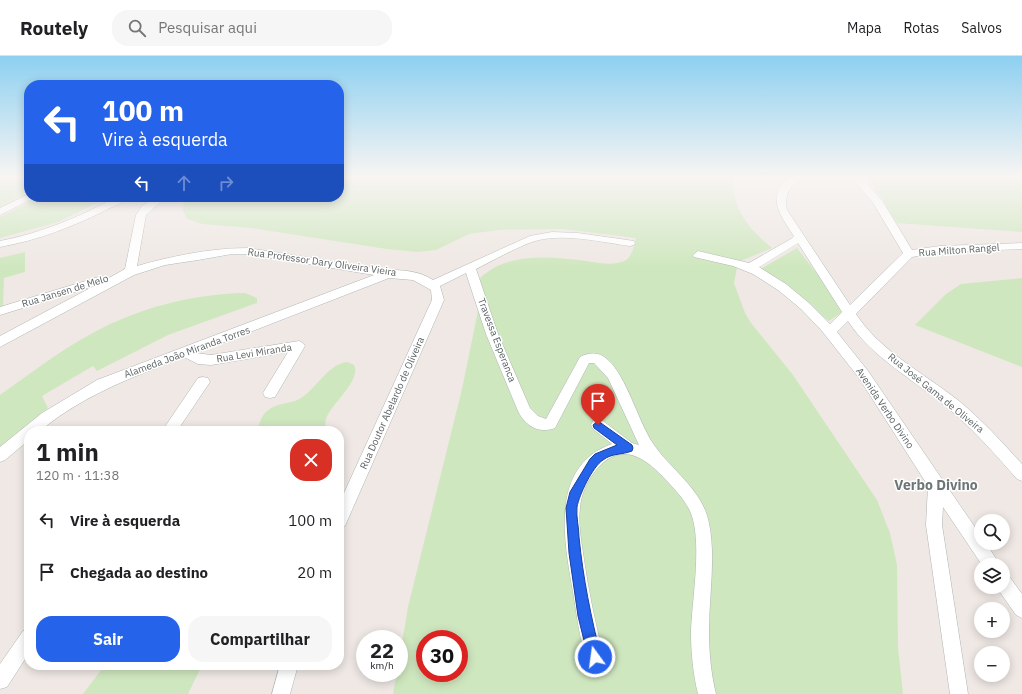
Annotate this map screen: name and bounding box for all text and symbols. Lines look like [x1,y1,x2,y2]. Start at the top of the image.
search box [112,10,392,46]
text: Routely [20,16,88,40]
icon: search [126,17,148,39]
text: Pesquisar aqui [158,18,257,37]
text: Mapa [847,19,881,37]
text: Rotas [903,19,939,37]
text: Salvos [961,19,1002,37]
text: 100 m [102,92,184,129]
icon: left [36,96,88,148]
text: Vire à esquerda [102,128,228,151]
icon: left [131,172,153,194]
icon: ahead [173,172,195,194]
icon: right [215,172,237,194]
street label: Rua Milton Rangel [918,241,1000,259]
street label: Rua Professor Dary Oliveira Vieira [247,245,398,279]
street label: Rua Jansen de Melo [20,272,110,310]
street label: Travessa Esperanca [475,296,519,384]
street label: Alameda João Miranda Torres [122,323,252,381]
street label: Rua Doutor Abelardo de Oliveira [357,334,427,471]
street label: Rua Levi Miranda [215,341,293,365]
street label: Rua José Gama de Oliveira [885,350,987,436]
street label: Avenida Verbo Divino [853,365,917,451]
pin [581,384,615,425]
icon: arrive [587,390,609,412]
text: 1 min [36,436,99,468]
button: close [290,439,332,481]
text: 120 m · 11:38 [36,467,119,484]
district label: Verbo Divino [894,476,978,494]
icon: left [36,509,58,531]
text: Vire à esquerda [70,511,180,530]
text: 100 m [288,511,332,530]
map controls [974,514,1010,682]
button: search [974,514,1010,550]
button: layers [974,558,1010,594]
icon: arrive [36,561,58,583]
text: Chegada ao destino [70,563,208,582]
text: 20 m [297,563,332,582]
button: + [974,602,1010,638]
button: Sair [36,616,180,662]
button: Compartilhar [188,616,332,662]
speed limit sign: 30 [416,630,468,682]
position arrow [574,636,616,678]
text: 22 [370,637,394,664]
button: − [974,646,1010,682]
text: km/h [370,659,394,672]

